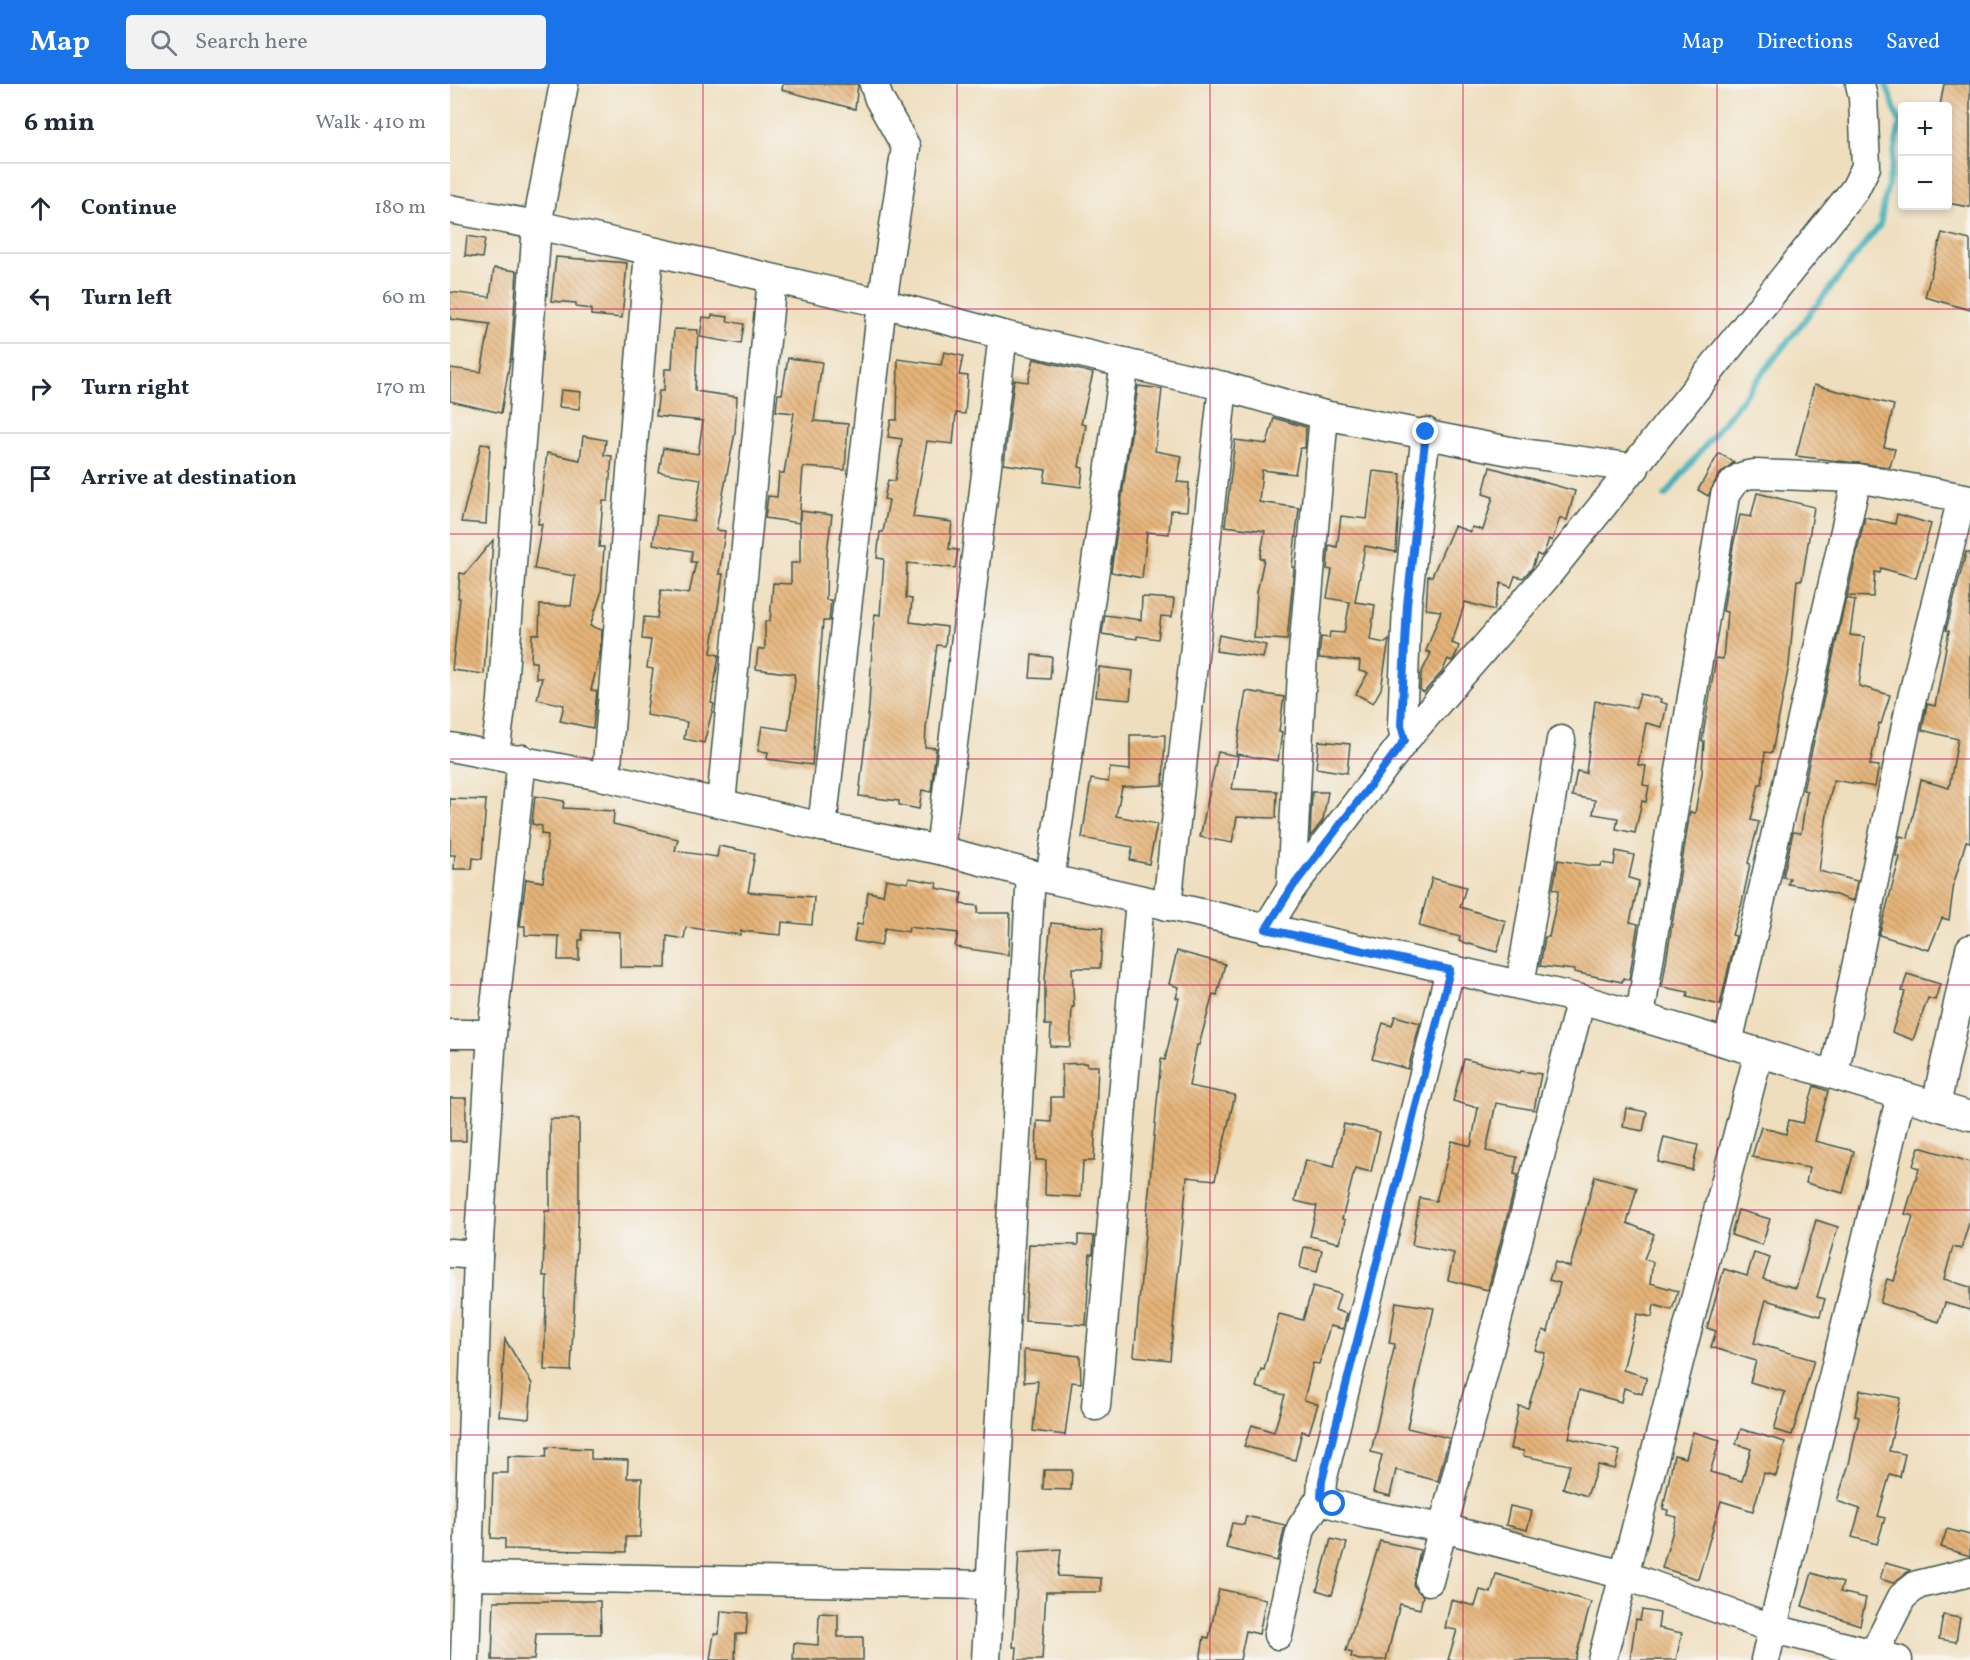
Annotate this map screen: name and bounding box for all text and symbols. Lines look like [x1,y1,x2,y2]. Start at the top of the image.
search box [126,15,546,69]
text: Map [30,23,90,62]
icon: search [147,26,180,59]
text: Search here [195,27,308,58]
text: Map [1682,28,1724,57]
text: Directions [1757,28,1853,57]
text: Saved [1886,28,1940,57]
map controls [1898,102,1952,210]
button: + [1898,102,1952,156]
text: 6 min [24,105,95,141]
text: Walk · 410 m [315,109,426,137]
button: − [1898,156,1952,210]
icon: ahead [24,192,57,225]
text: Continue [81,193,177,224]
text: 180 m [374,194,426,222]
icon: left [24,282,57,315]
text: Turn left [81,283,172,314]
text: 60 m [382,284,426,312]
icon: right [24,372,57,405]
text: Turn right [81,373,189,404]
text: 170 m [376,374,426,402]
route end [1412,418,1438,444]
icon: arrive [24,462,57,495]
text: Arrive at destination [81,463,297,494]
route start [1319,1490,1345,1516]

